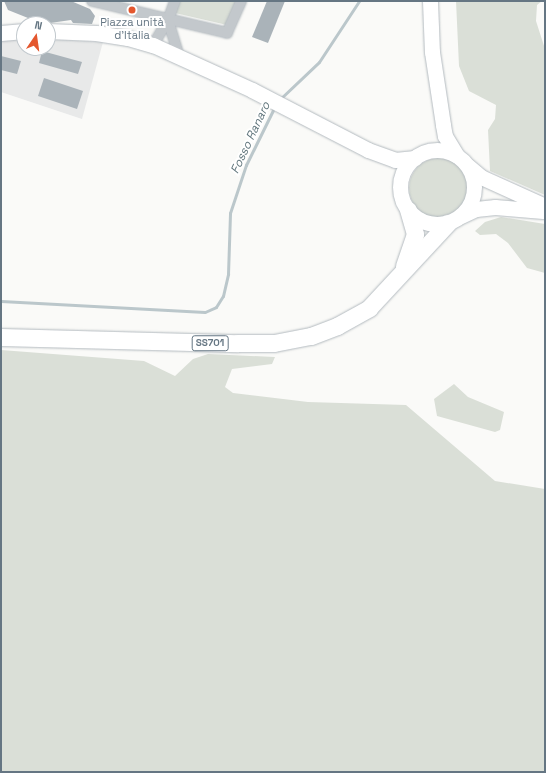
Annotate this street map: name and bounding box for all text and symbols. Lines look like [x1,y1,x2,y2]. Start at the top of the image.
marker: Piazza unità d'Italia [127,5,137,15]
north arrow [16,16,56,56]
place label: Piazza unità d'Italia [100,16,164,42]
text: N [33,18,44,33]
water label: Fosso Ranaro [228,100,274,176]
road number: SS701 [191,335,229,351]

